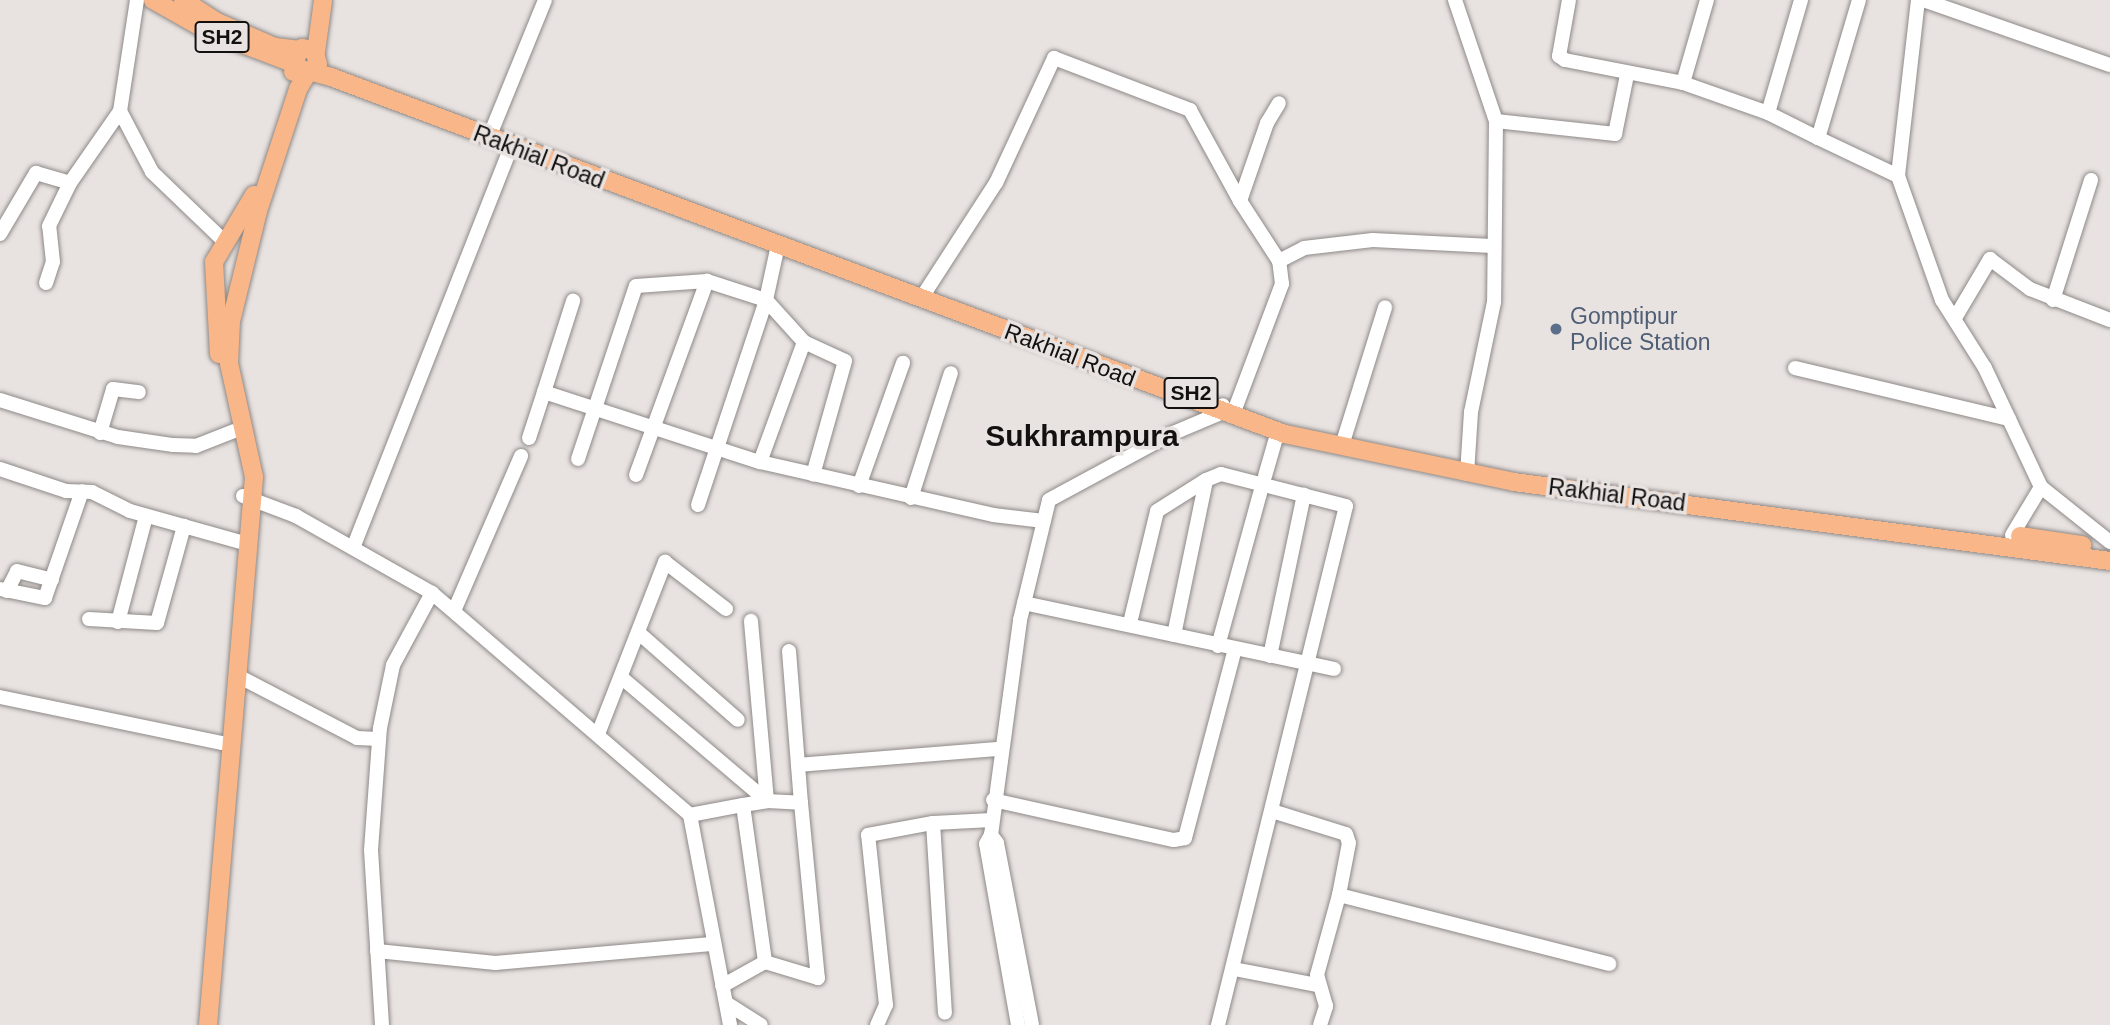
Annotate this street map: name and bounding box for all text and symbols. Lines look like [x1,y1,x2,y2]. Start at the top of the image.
road number: SH2 [194,20,250,54]
street label: Rakhial Road [470,119,608,195]
place label: Gomptipur Police Station [1570,302,1711,356]
street label: Rakhial Road [1001,317,1139,393]
marker: Gomptipur Police Station [1548,321,1564,337]
road number: SH2 [1163,376,1219,410]
district label: Sukhrampura [985,418,1179,454]
street label: Rakhial Road [1547,473,1687,517]

